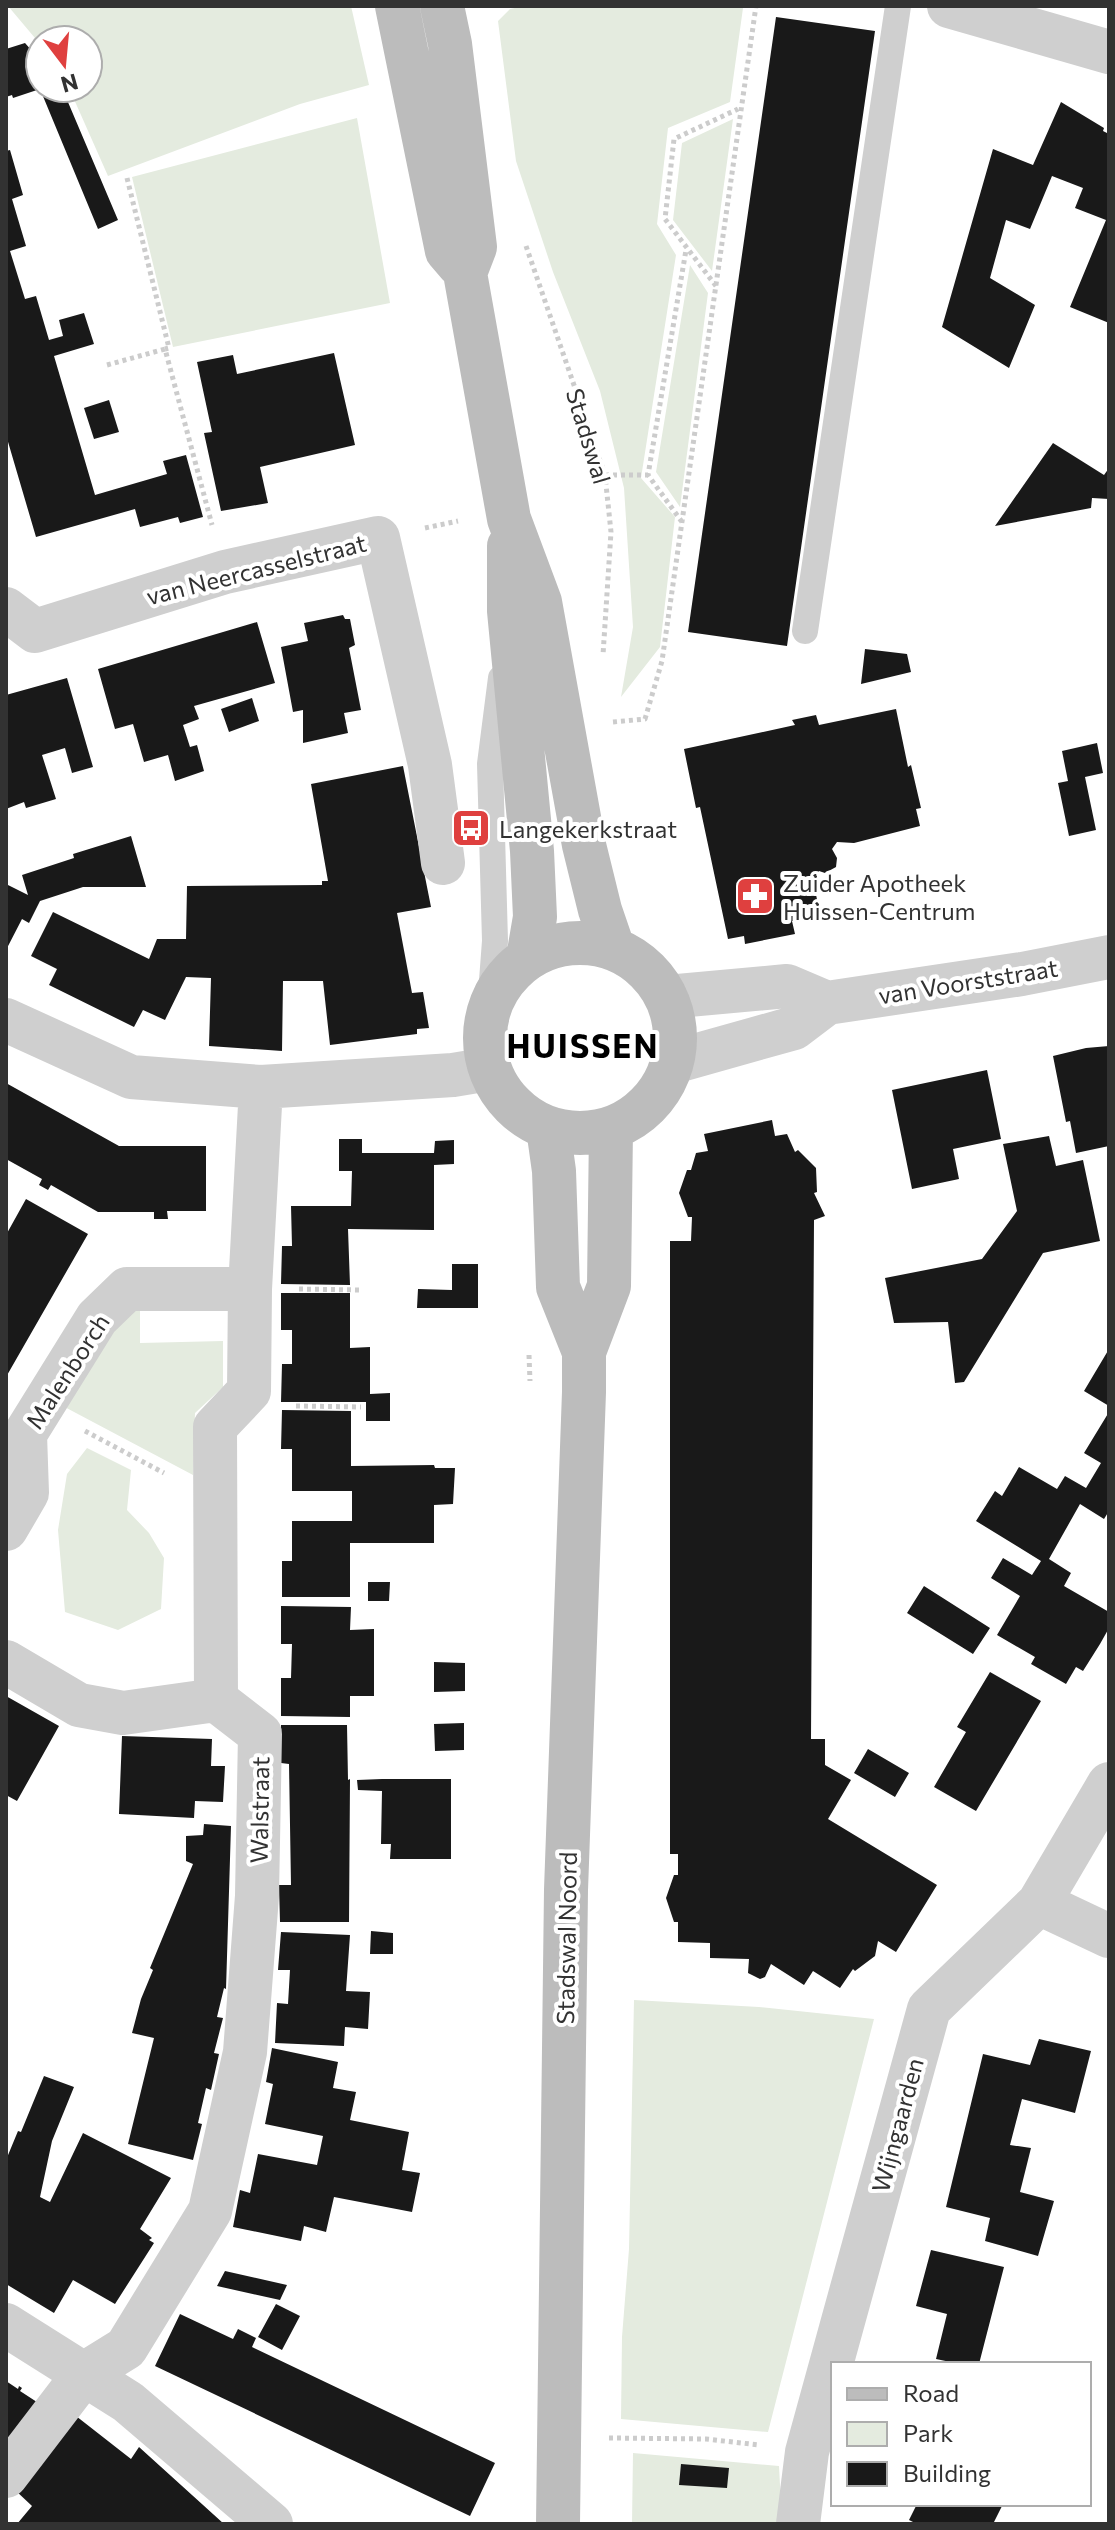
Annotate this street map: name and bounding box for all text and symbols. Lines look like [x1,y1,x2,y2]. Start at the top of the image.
north arrow [24,24,104,104]
text: N [58,68,81,99]
street label: Stadswal [561,385,617,487]
street label: van Neercasselstraat [143,528,369,610]
bus stop icon: Langekerkstraat [450,807,492,849]
place label: Langekerkstraat [499,814,677,843]
place label: Zuider Apotheek Huissen-Centrum [783,868,976,925]
pharmacy icon: Zuider Apotheek Huissen-Centrum [734,875,776,917]
street label: van Voorststraat [876,952,1060,1010]
district label: HUISSEN [507,1025,659,1065]
street label: Malenborch [19,1308,115,1434]
street label: Walstraat [244,1756,274,1864]
street label: Stadswal Noord [550,1851,582,2025]
street label: Wijngaarden [865,2055,929,2195]
legend [831,2362,1091,2506]
text: Road [903,2378,959,2407]
text: Park [903,2418,953,2447]
text: Building [903,2458,991,2487]

